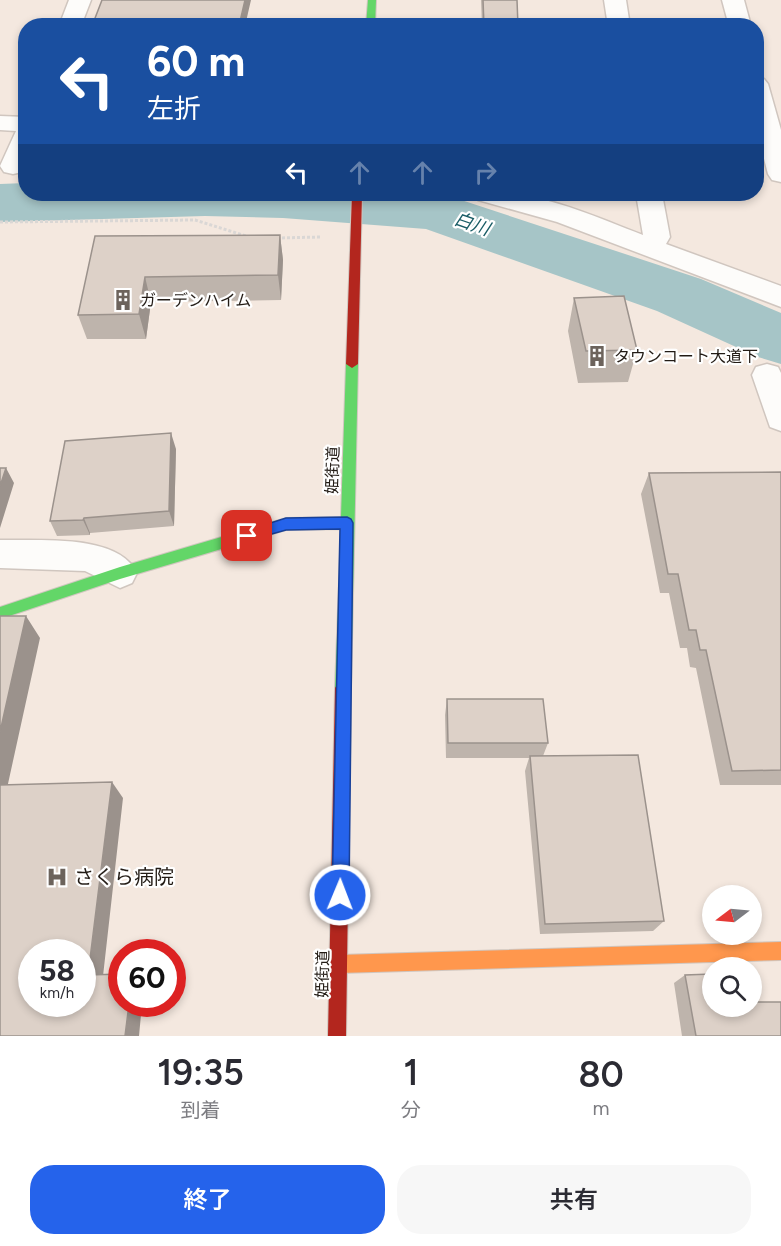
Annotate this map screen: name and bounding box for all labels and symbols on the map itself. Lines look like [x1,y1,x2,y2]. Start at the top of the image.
water label: 白川 [451,208,494,241]
building icon: ガーデンハイム [111,288,135,312]
place label: ガーデンハイム [140,291,251,310]
building icon: タウンコート大道下 [585,344,609,368]
place label: タウンコート大道下 [614,347,758,366]
street label: 姫街道 [322,446,343,494]
pin [221,510,272,561]
position arrow [308,863,372,927]
hospital icon: さくら病院 [45,865,69,889]
place label: さくら病院 [74,865,174,889]
north arrow [702,885,762,945]
speed limit sign: 60 [108,939,186,1017]
street label: 姫街道 [313,950,332,998]

